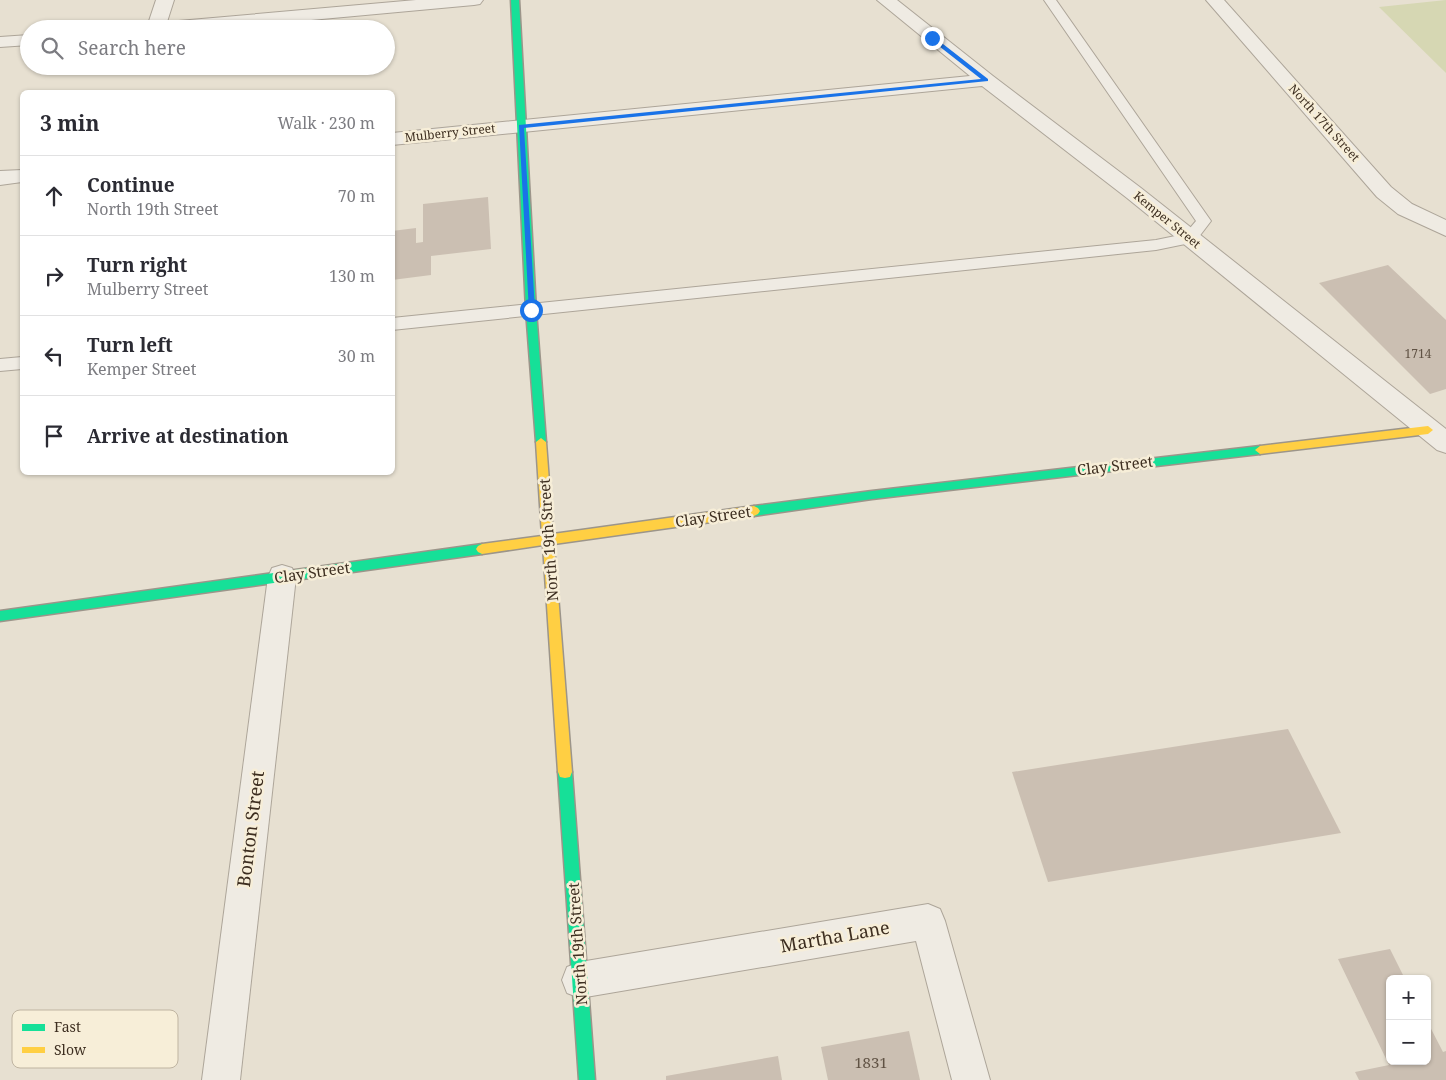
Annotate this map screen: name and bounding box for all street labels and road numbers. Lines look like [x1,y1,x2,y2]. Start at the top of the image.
street label: North 17th Street [1285,80,1364,165]
street label: Mulberry Street [404,119,496,146]
street label: Kemper Street [1130,187,1205,252]
street label: Clay Street [1076,450,1154,480]
street label: North 19th Street [534,478,562,602]
street label: Clay Street [674,501,752,531]
street label: Clay Street [273,557,351,587]
street label: Bonton Street [231,769,269,888]
street label: North 19th Street [563,882,591,1006]
street label: Martha Lane [778,915,891,957]

